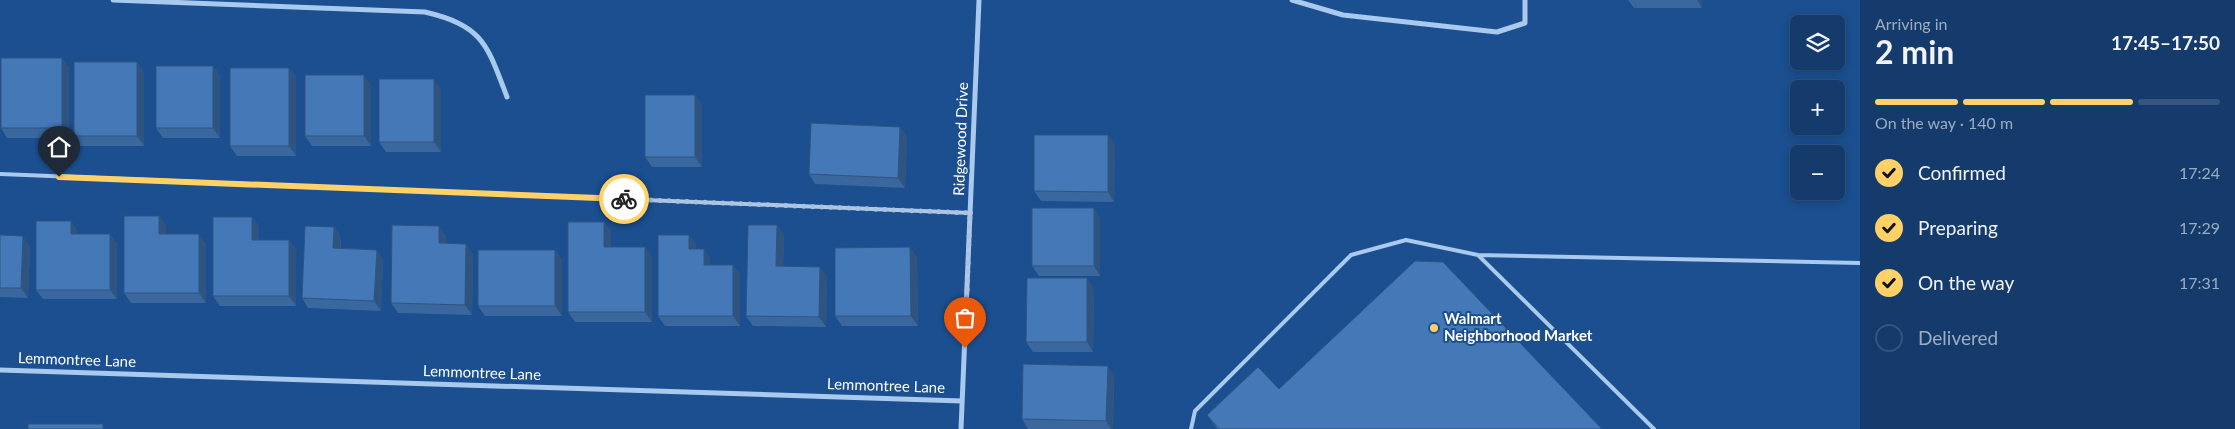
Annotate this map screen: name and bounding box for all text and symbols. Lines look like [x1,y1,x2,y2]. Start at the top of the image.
text: Arriving in [1875,14,1948,33]
map controls [1790,15,1845,200]
button: layers [1790,15,1845,70]
text: 17:45–17:50 [2111,31,2220,54]
text: 2 min [1875,32,1954,71]
button: + [1790,80,1845,135]
street label: Ridgewood Drive [949,82,971,196]
text: On the way · 140 m [1875,113,2013,132]
pin [38,126,80,177]
icon: home [45,133,73,161]
button: − [1790,145,1845,200]
icon: check [1875,159,1903,187]
text: Confirmed [1918,161,2006,184]
text: 17:24 [2179,163,2220,182]
courier [599,174,649,224]
icon: bike [610,185,638,213]
icon: check [1875,214,1903,242]
text: Preparing [1918,216,1998,239]
text: 17:29 [2179,218,2220,237]
icon: check [1875,269,1903,297]
text: On the way [1918,271,2014,294]
text: 17:31 [2179,273,2220,292]
pin [944,297,986,348]
icon: bag [951,304,979,332]
place label: Walmart Neighborhood Market [1444,309,1593,344]
marker: Walmart Neighborhood Market [1428,322,1440,334]
text: Delivered [1918,326,1998,349]
street label: Lemmontree Lane [18,348,136,370]
street label: Lemmontree Lane [423,361,541,383]
street label: Lemmontree Lane [827,374,945,396]

